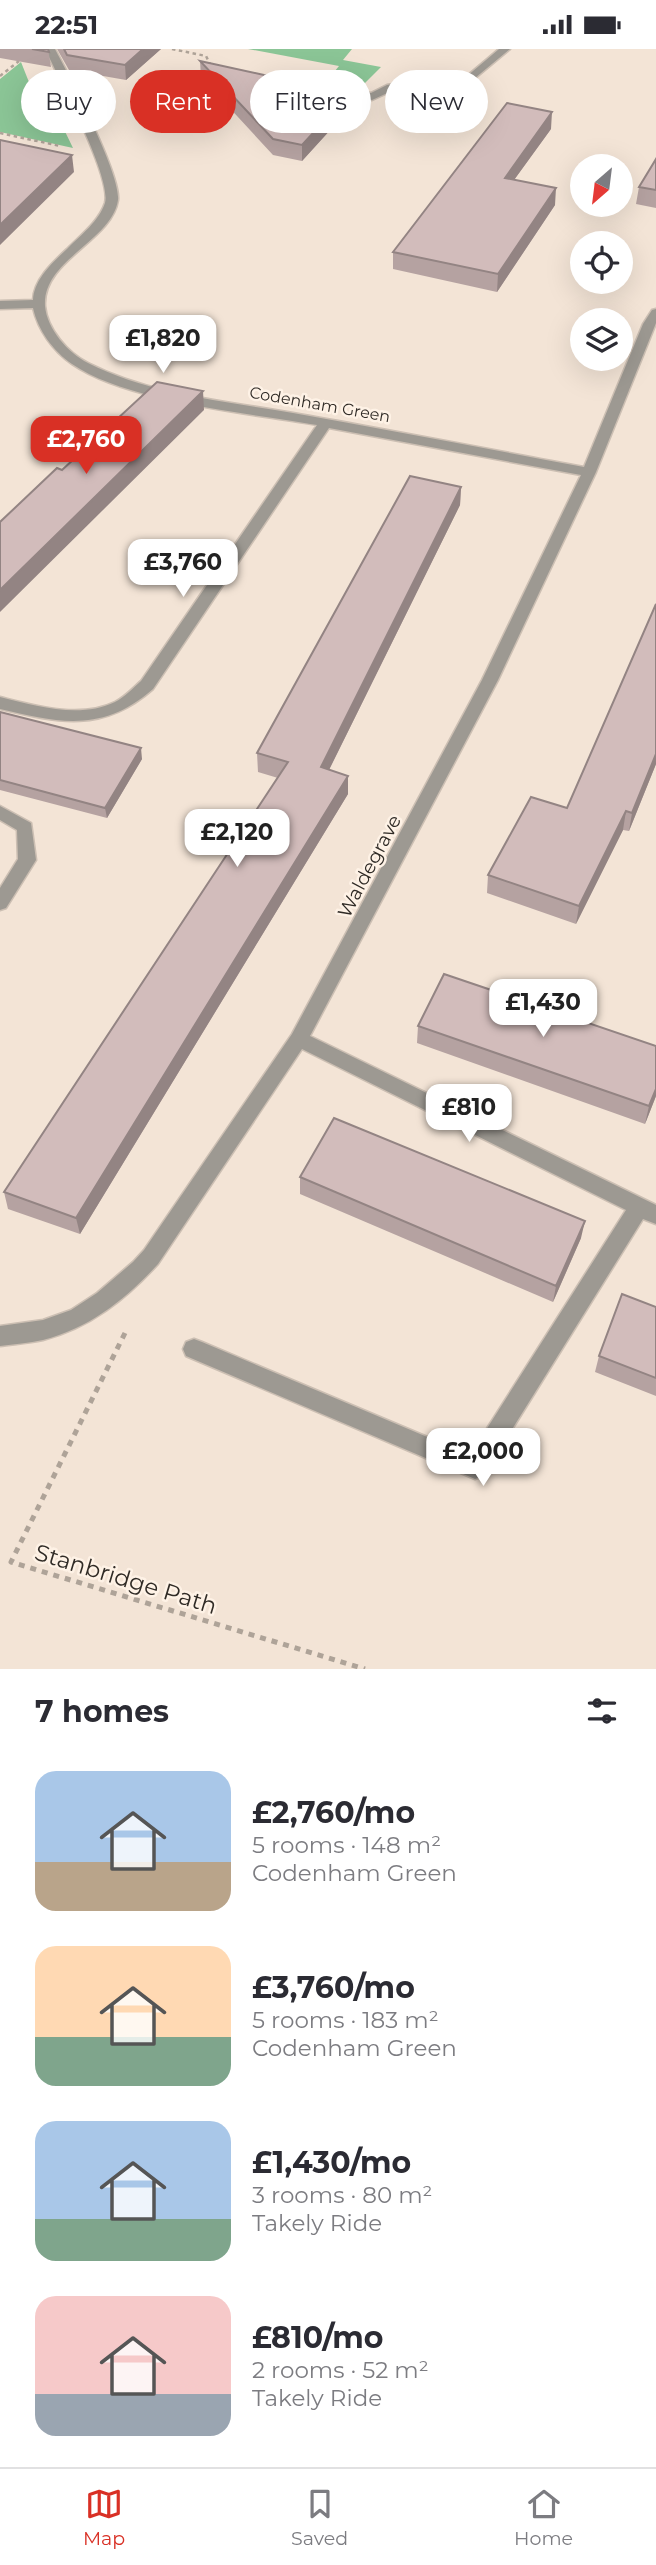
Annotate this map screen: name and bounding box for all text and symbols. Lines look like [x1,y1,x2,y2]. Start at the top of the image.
text: 22:51 [35,9,98,41]
chip: Buy [21,70,116,133]
chip: Rent [130,70,236,133]
chip: Filters [250,70,371,133]
chip: New [385,70,488,133]
north arrow [570,154,634,217]
map controls [570,154,633,371]
button: locate [570,231,633,294]
button: layers [570,308,633,371]
pin: £1,820 [106,315,220,375]
text: £1,820 [125,324,201,352]
street label: Codenham Green [248,383,392,426]
pin: £2,760 [29,417,143,476]
text: £2,760 [47,425,125,453]
pin: £3,760 [126,539,240,599]
text: £3,760 [144,548,222,576]
pin: £2,120 [180,809,294,869]
street label: Waldegrave [333,811,406,922]
text: £2,120 [201,818,273,846]
pin: £1,430 [486,979,600,1039]
text: £1,430 [505,988,581,1016]
pin: £810 [428,1085,510,1144]
text: £810 [442,1093,496,1121]
pin: £2,000 [426,1429,540,1488]
text: £2,000 [442,1437,524,1465]
street label: Stanbridge Path [32,1538,220,1620]
icon: filters [583,1692,621,1730]
text: 7 homes [35,1693,169,1730]
text: £2,760/mo [252,1794,415,1831]
icon: home [91,1799,175,1883]
text: 5 rooms · 148 m² [252,1831,441,1859]
text: Codenham Green [252,1859,457,1887]
text: £3,760/mo [252,1969,415,2006]
icon: home [91,1974,175,2058]
text: 5 rooms · 183 m² [252,2006,439,2034]
text: Codenham Green [252,2034,457,2062]
text: £1,430/mo [252,2144,411,2181]
icon: home [91,2149,175,2233]
text: 3 rooms · 80 m² [252,2181,432,2209]
text: Takely Ride [252,2209,382,2237]
text: £810/mo [252,2319,384,2356]
icon: home [91,2324,175,2408]
text: 2 rooms · 52 m² [252,2356,429,2384]
text: Takely Ride [252,2384,382,2412]
tab: Map [83,2485,125,2550]
tab: Saved [291,2485,348,2550]
tab: Home [514,2485,573,2550]

